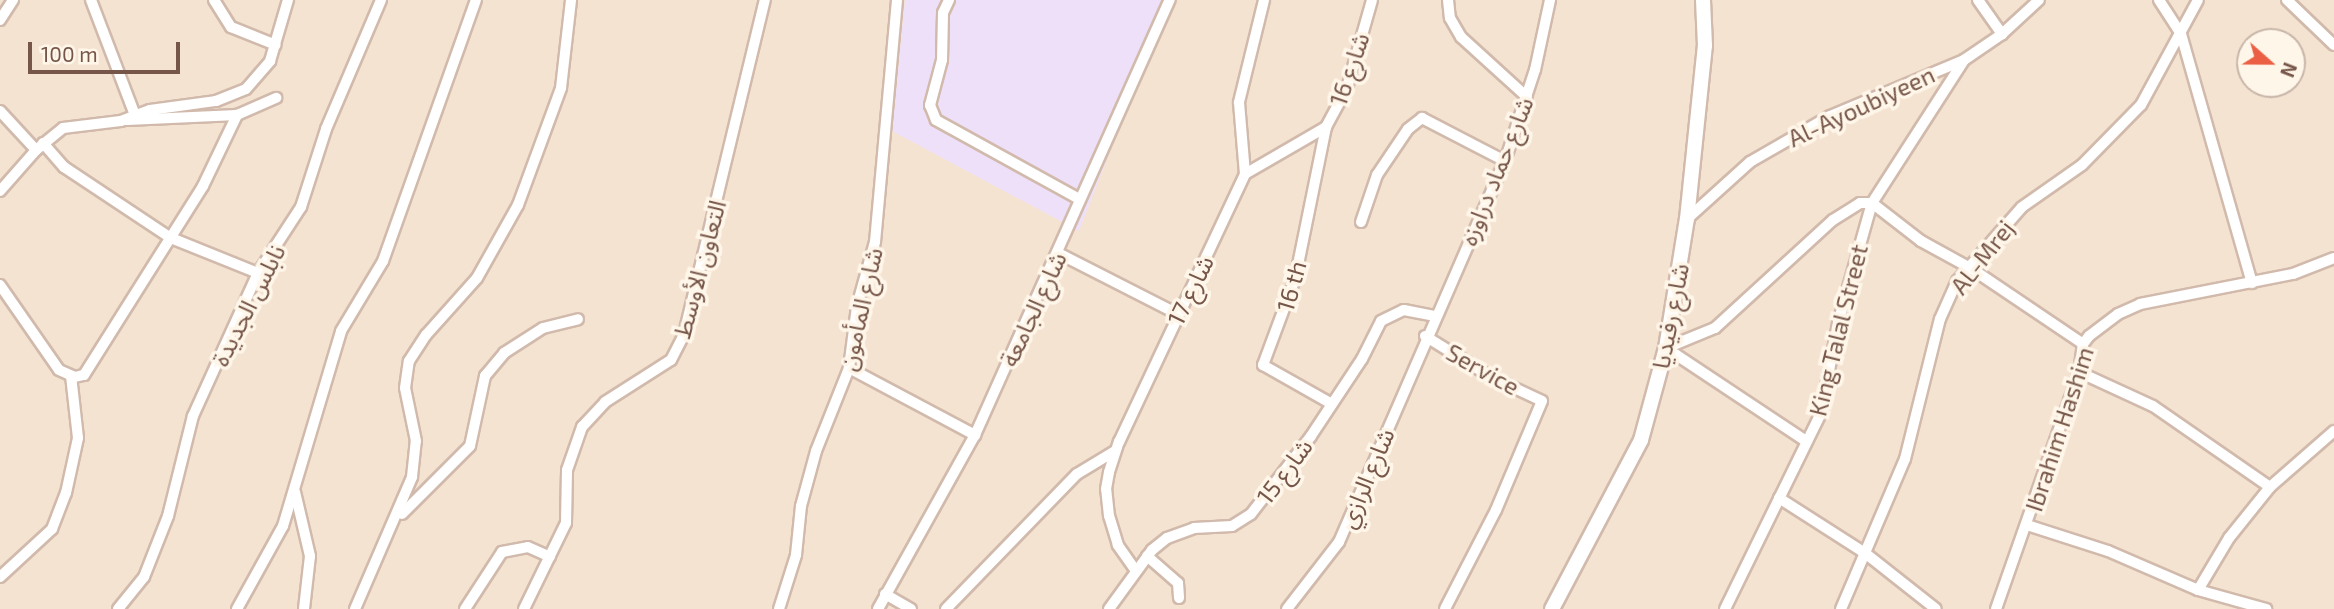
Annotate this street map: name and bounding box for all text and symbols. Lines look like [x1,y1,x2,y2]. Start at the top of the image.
scale bar [32,28,184,72]
north arrow [2236,28,2306,98]
street label: شارع 16 [1323,29,1375,109]
text: 100 m [41,41,98,66]
street label: Al-Ayoubiyeen [1783,59,1939,153]
text: N [2276,59,2302,81]
street label: شارع حماد دراوزه [1453,93,1539,249]
street label: التعاون الأوسط [667,197,731,341]
street label: AL-Mrej [1944,214,2020,300]
street label: نابلس الجديدة [205,239,291,371]
street label: King Talal Street [1803,241,1873,419]
street label: شارع المأمون [832,245,888,373]
street label: شارع الجامعة [994,247,1072,371]
street label: شارع 17 [1161,250,1219,330]
street label: 16 th [1270,257,1312,315]
street label: شارع رفيديا [1646,261,1694,371]
street label: Service [1441,337,1525,401]
street label: Ibrahim Hashim [2019,343,2099,515]
street label: شارع الرازي [1332,424,1400,532]
street label: شارع 15 [1250,433,1318,509]

